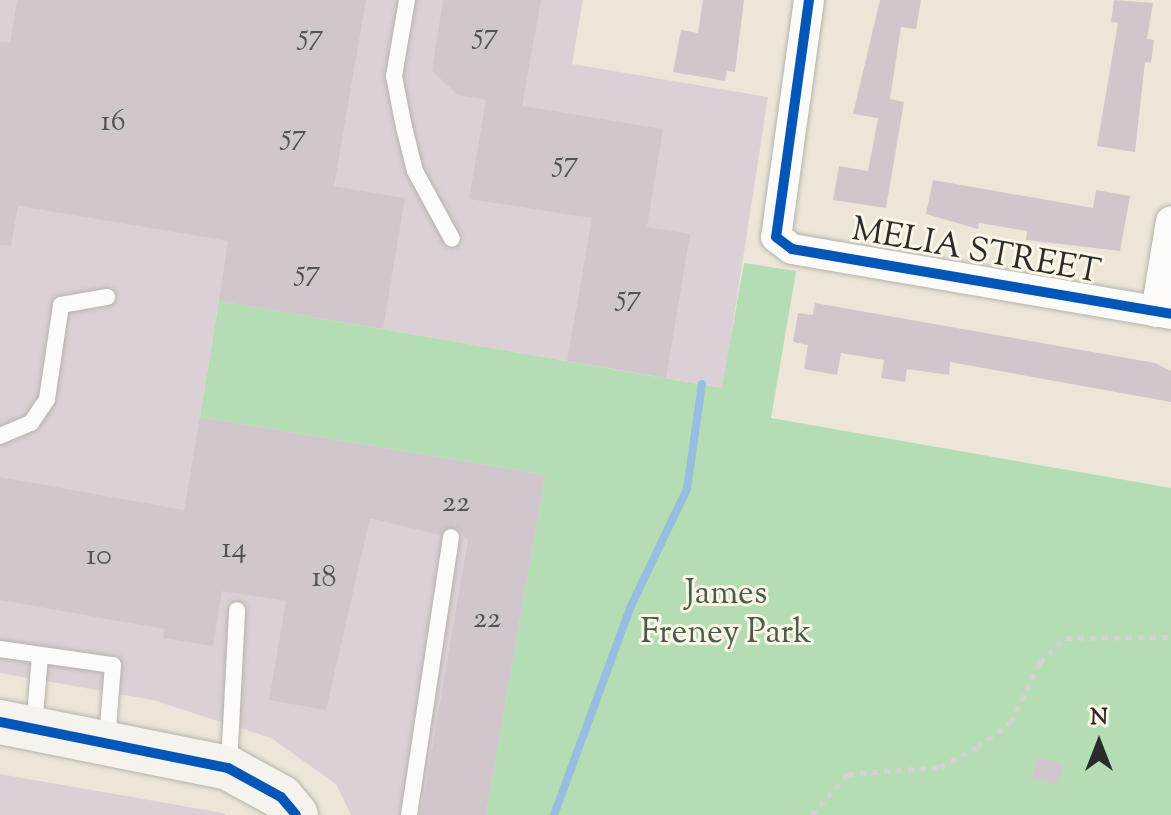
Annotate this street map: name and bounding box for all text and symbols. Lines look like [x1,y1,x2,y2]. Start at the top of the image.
house number: 57 [473,18,499,54]
house number: 57 [298,19,324,55]
house number: 16 [100,105,126,141]
house number: 57 [281,119,307,155]
house number: 57 [553,146,579,182]
street label: MELIA STREET [848,210,1104,294]
house number: 57 [295,255,321,291]
house number: 57 [616,280,642,316]
house number: 22 [442,486,470,522]
house number: 14 [221,532,247,568]
house number: 10 [86,539,112,575]
house number: 18 [311,561,337,597]
park label: James Freney Park [640,574,812,654]
house number: 22 [473,602,501,638]
north arrow [1059,703,1139,783]
text: N [1090,703,1108,735]

